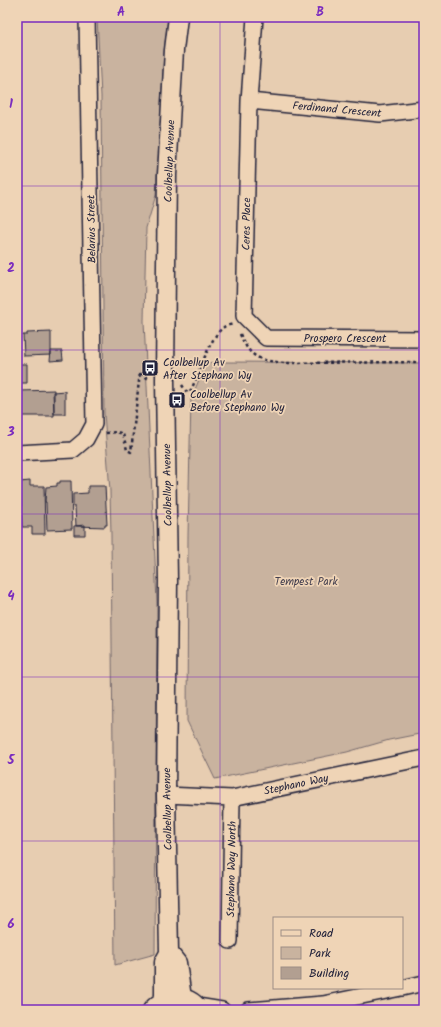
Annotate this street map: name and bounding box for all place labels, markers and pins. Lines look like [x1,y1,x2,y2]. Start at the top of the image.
place label: Coolbellup Av After Stephano Wy [163,354,252,385]
bus stop icon: Coolbellup Av After Stephano Wy [140,358,160,378]
place label: Coolbellup Av Before Stephano Wy [190,386,285,417]
bus stop icon: Coolbellup Av Before Stephano Wy [167,390,187,410]

